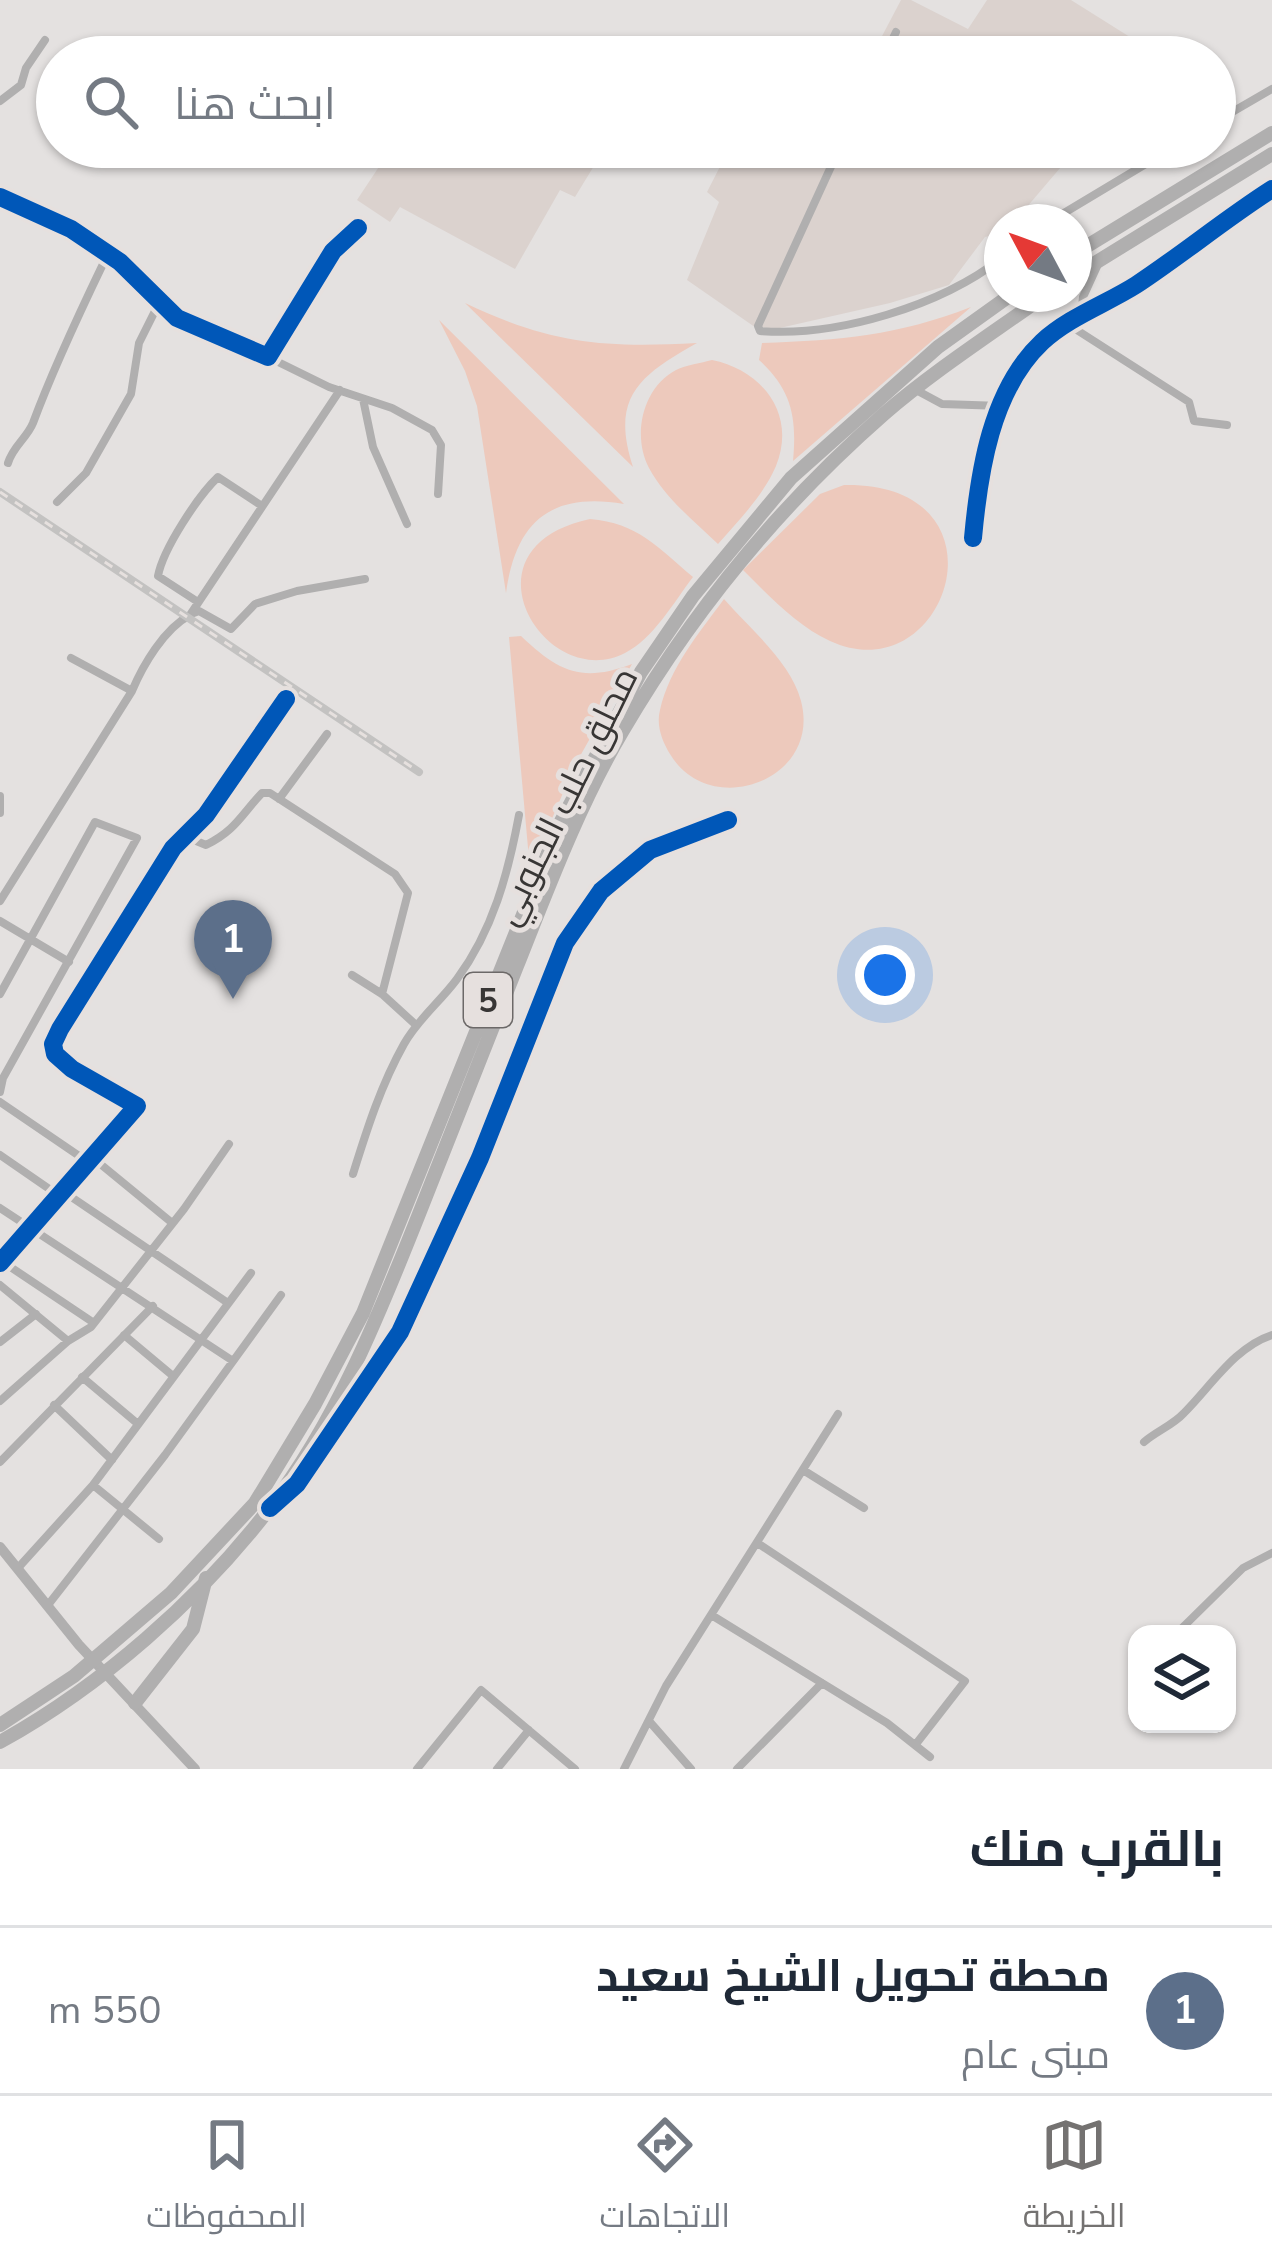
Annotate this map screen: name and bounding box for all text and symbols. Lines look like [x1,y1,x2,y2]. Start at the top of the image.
search box [36,36,1236,168]
icon: search [78,69,144,135]
text: ابحث هنا [174,74,336,135]
north arrow [984,204,1092,312]
street label: محلق حلب الجنوبي [483,660,653,935]
pin: 1 [194,900,272,999]
your location [855,945,915,1005]
road number: 5 [464,973,512,1027]
map controls [1128,1625,1236,1733]
button: layers [1128,1625,1236,1733]
text: بالقرب منك [970,1814,1224,1884]
text: محطة تحويل الشيخ سعيد [596,1946,1110,2007]
text: 550 m [48,1984,162,2037]
text: 1 [1173,1984,1197,2037]
text: مبنى عام [961,2029,1110,2082]
tab: المحفوظات [146,2112,307,2246]
tab: الاتجاهات [600,2112,730,2246]
tab: الخريطة [1023,2112,1126,2246]

